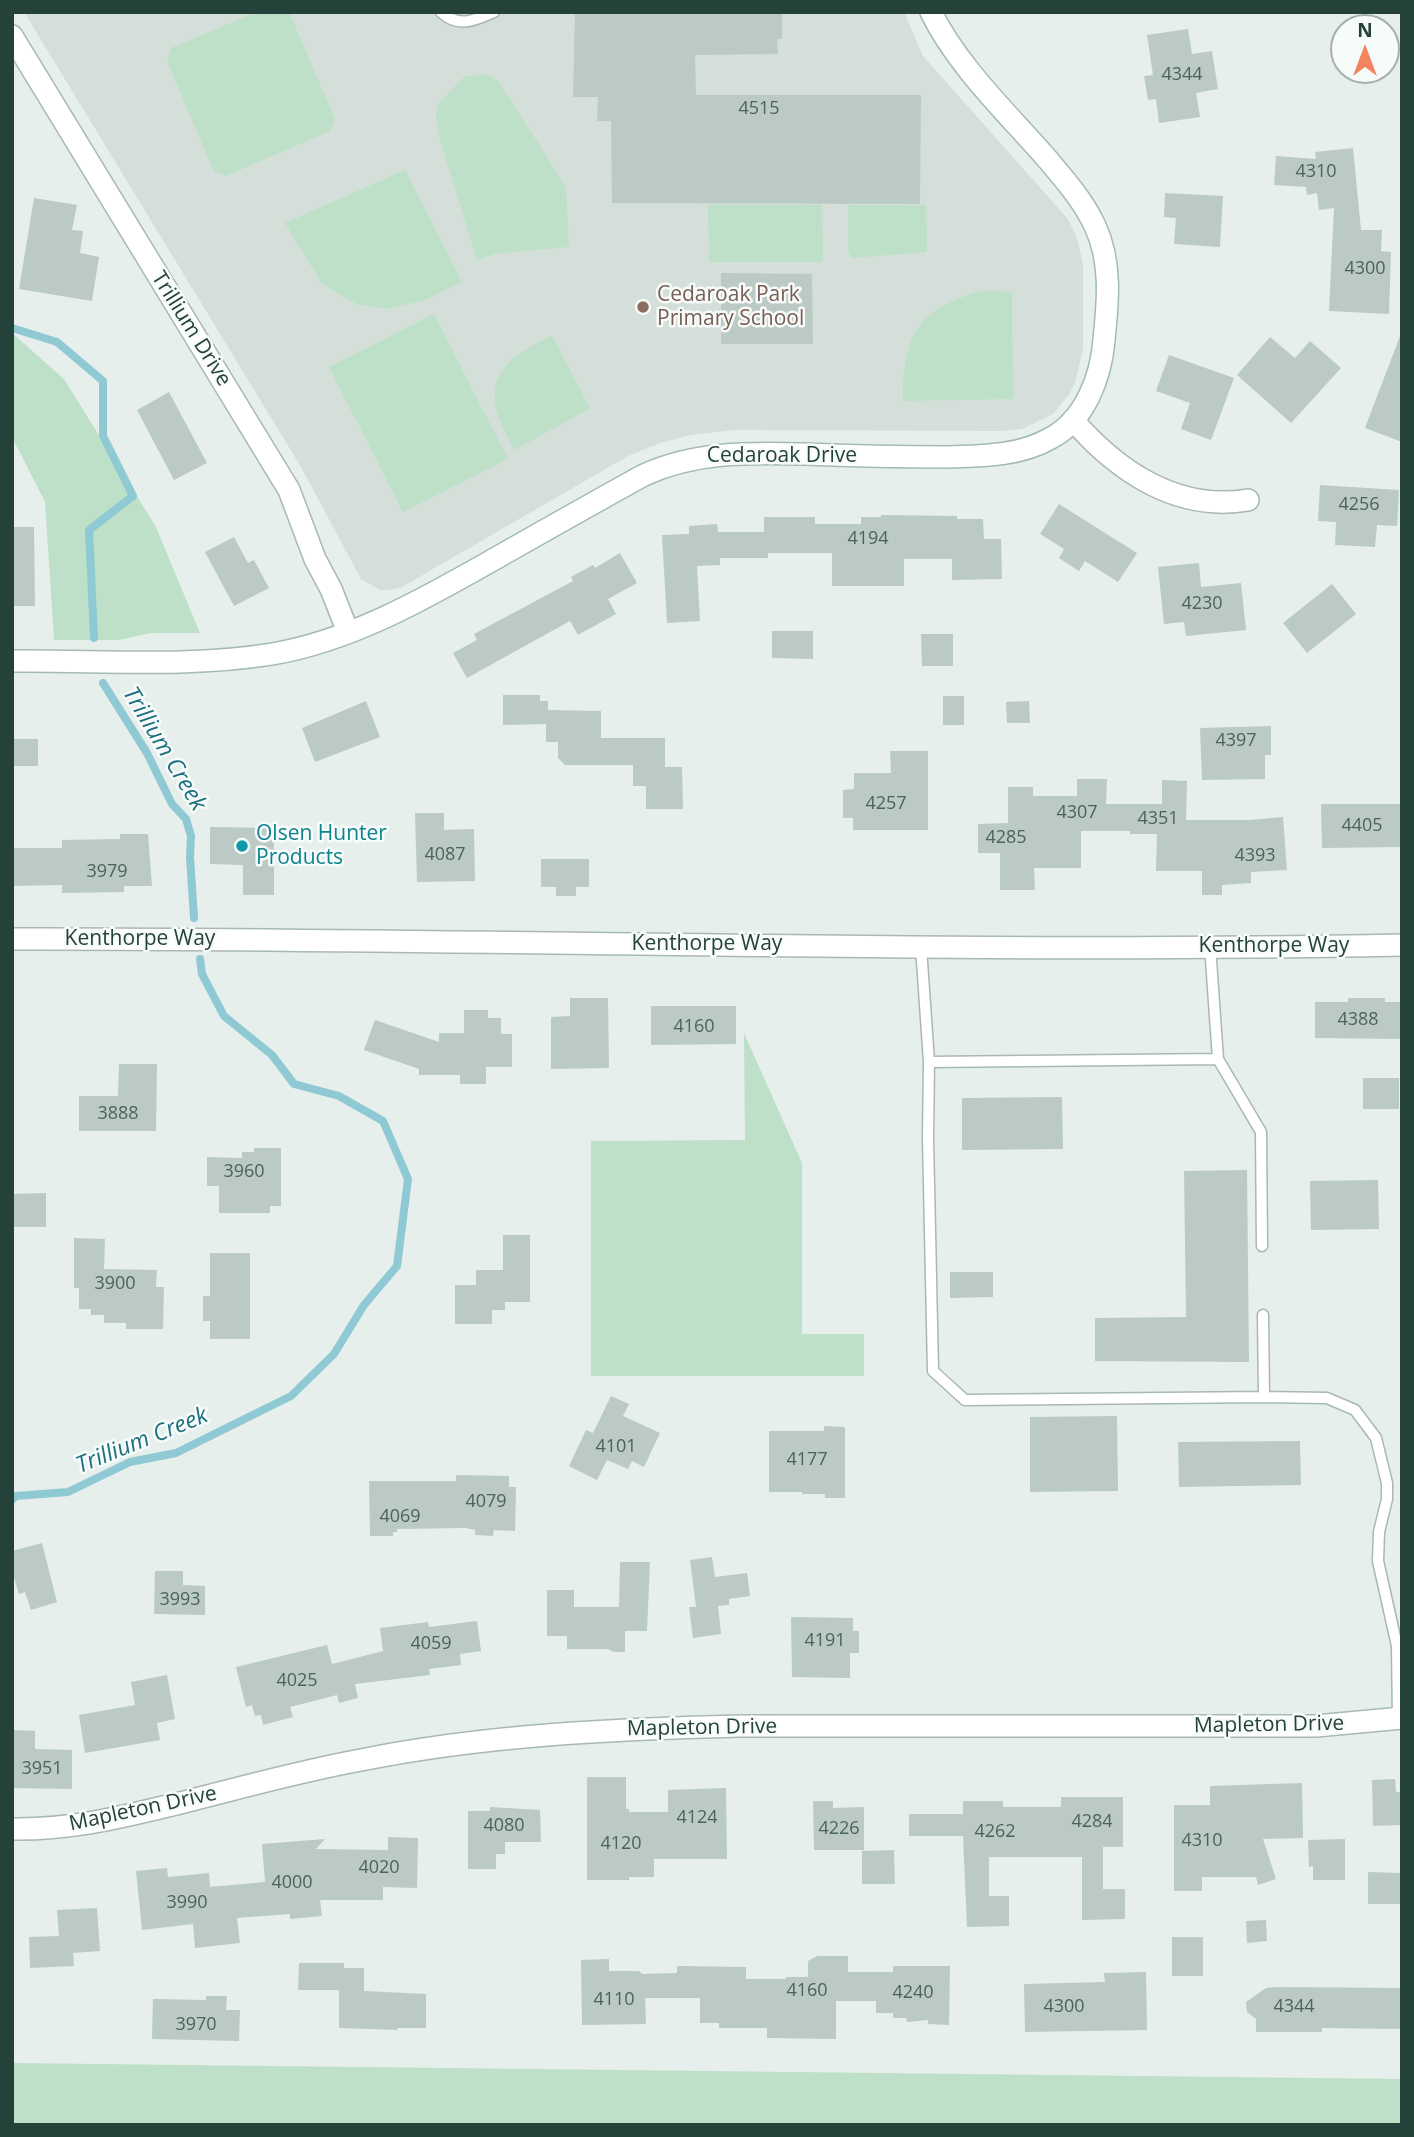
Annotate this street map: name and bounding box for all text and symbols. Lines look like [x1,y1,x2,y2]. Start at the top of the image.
north arrow [1330,14,1400,84]
text: N [1357,17,1373,43]
house number: 4344 [1161,64,1203,86]
house number: 4515 [738,98,780,120]
house number: 4310 [1295,161,1337,183]
house number: 4300 [1344,258,1386,280]
street label: Trillium Drive [146,267,236,391]
place label: Cedaroak Park Primary School [657,282,804,332]
marker: Cedaroak Park Primary School [635,299,651,315]
street label: Cedaroak Drive [707,443,857,469]
house number: 4256 [1338,494,1380,516]
house number: 4194 [847,528,889,550]
house number: 4230 [1181,593,1223,615]
water label: Trillium Creek [116,682,212,816]
house number: 4397 [1215,730,1257,752]
house number: 4257 [865,793,907,815]
house number: 4307 [1056,802,1098,824]
house number: 4351 [1137,808,1179,830]
house number: 4405 [1341,815,1383,837]
place label: Olsen Hunter Products [256,821,387,871]
house number: 4285 [985,827,1027,849]
marker: Olsen Hunter Products [234,838,250,854]
house number: 4087 [424,844,466,866]
house number: 4393 [1234,845,1276,867]
house number: 3979 [86,861,128,883]
street label: Kenthorpe Way [65,926,215,952]
street label: Kenthorpe Way [632,931,782,957]
street label: Kenthorpe Way [1199,933,1349,959]
house number: 4388 [1337,1009,1379,1031]
house number: 4160 [673,1016,715,1038]
house number: 3888 [97,1103,139,1125]
house number: 3960 [223,1161,265,1183]
house number: 3900 [94,1273,136,1295]
water label: Trillium Creek [72,1402,212,1480]
house number: 4101 [595,1436,637,1458]
house number: 4177 [786,1449,828,1471]
house number: 4079 [465,1491,507,1513]
house number: 4069 [379,1506,421,1528]
house number: 3993 [159,1589,201,1611]
house number: 4191 [804,1630,846,1652]
house number: 4059 [410,1633,452,1655]
house number: 4025 [276,1670,318,1692]
street label: Mapleton Drive [1194,1711,1344,1739]
street label: Mapleton Drive [627,1714,777,1742]
house number: 3951 [21,1758,63,1780]
street label: Mapleton Drive [67,1781,219,1837]
house number: 4124 [676,1807,718,1829]
house number: 4284 [1071,1811,1113,1833]
house number: 4080 [483,1815,525,1837]
house number: 4226 [818,1818,860,1840]
house number: 4262 [974,1821,1016,1843]
house number: 4310 [1181,1830,1223,1852]
house number: 4120 [600,1833,642,1855]
house number: 4020 [358,1857,400,1879]
house number: 4000 [271,1872,313,1894]
house number: 3990 [166,1892,208,1914]
house number: 4160 [786,1980,828,2002]
house number: 4240 [892,1982,934,2004]
house number: 4110 [593,1989,635,2011]
house number: 4300 [1043,1996,1085,2018]
house number: 4344 [1273,1996,1315,2018]
house number: 3970 [175,2014,217,2036]

